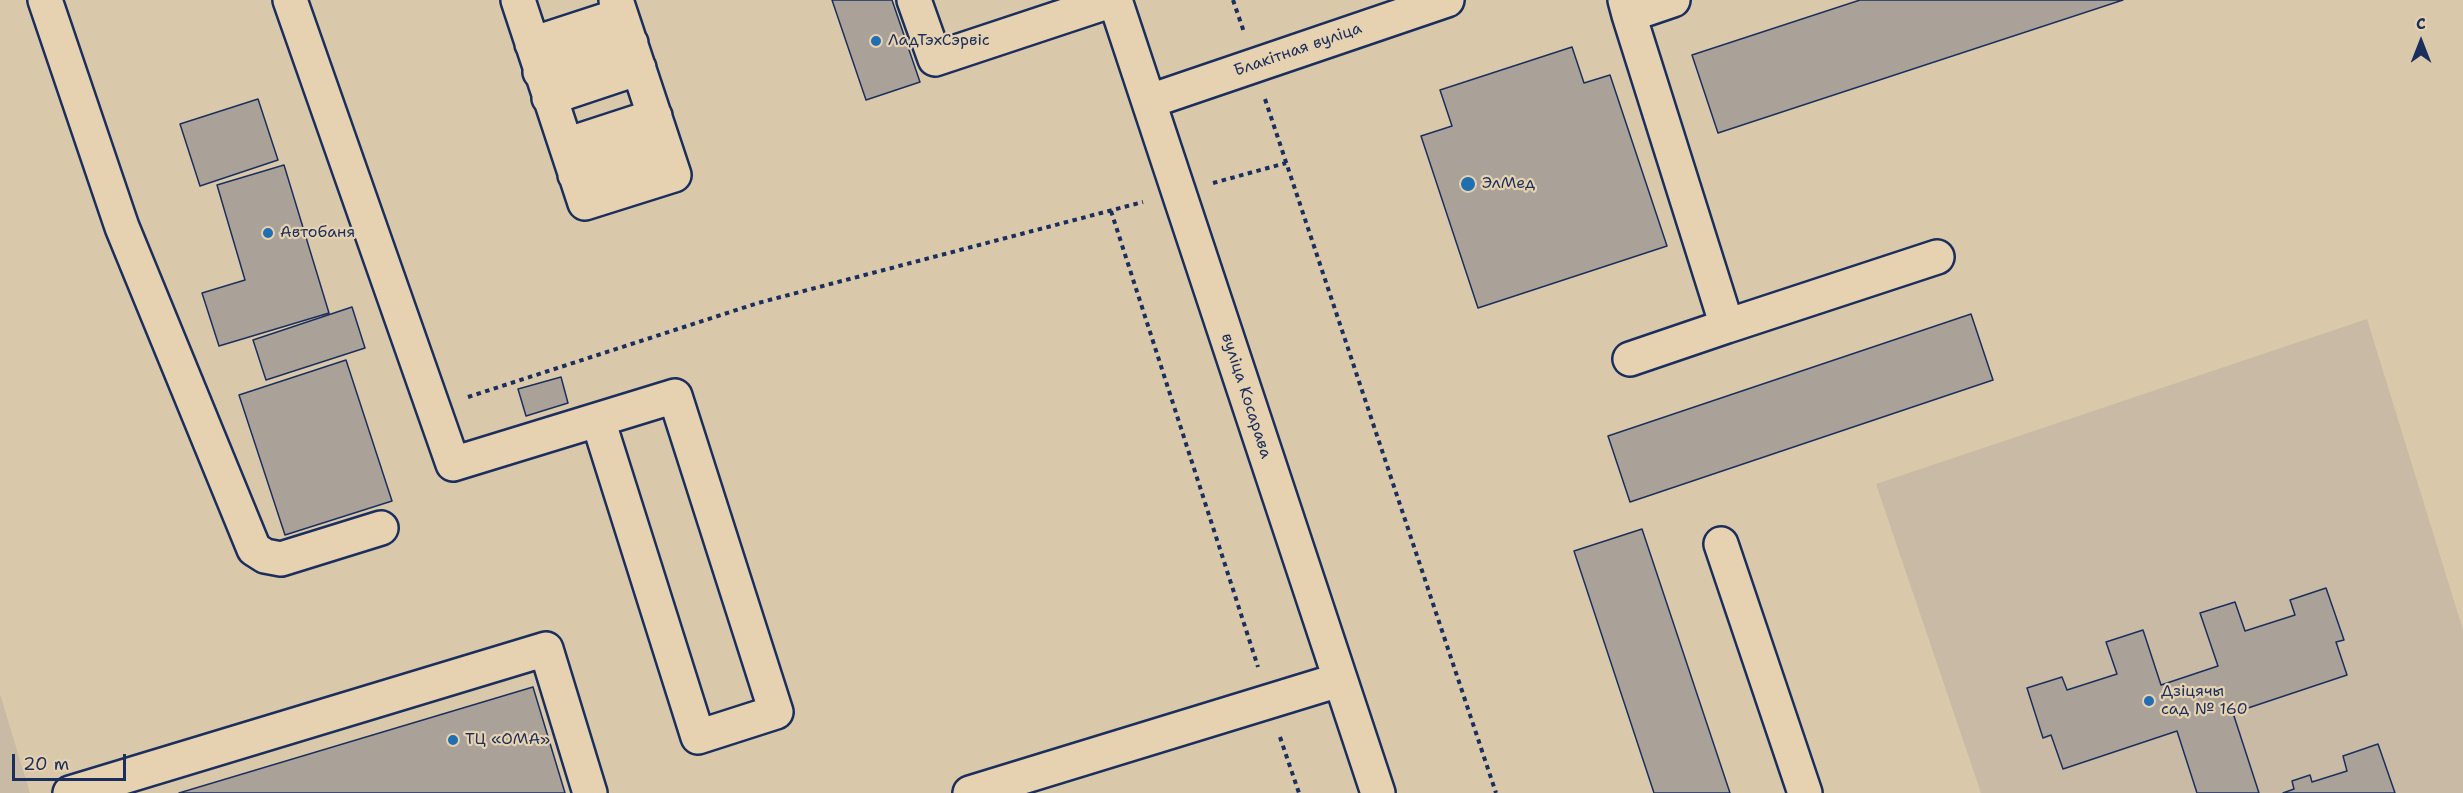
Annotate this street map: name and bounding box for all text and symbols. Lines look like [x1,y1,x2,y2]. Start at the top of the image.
north arrow [2391,12,2451,72]
text: С [2416,13,2426,34]
street label: Блакітная вуліца [1232,19,1364,81]
place label: ЛадТэхСэрвіс [888,31,990,51]
marker: ЛадТэхСэрвіс [869,34,883,48]
place label: ЭлМед [1482,174,1535,194]
marker: ЭлМед [1459,175,1477,193]
place label: Автобаня [280,223,355,243]
marker: Автобаня [261,226,275,240]
street label: вуліца Косарава [1217,331,1275,461]
place label: Дзіцячы сад № 160 [2161,682,2248,720]
marker: Дзіцячы сад № 160 [2142,694,2156,708]
place label: ТЦ «ОМА» [465,730,550,750]
marker: ТЦ «ОМА» [446,733,460,747]
scale bar [15,742,129,780]
text: 20 m [23,752,69,776]

